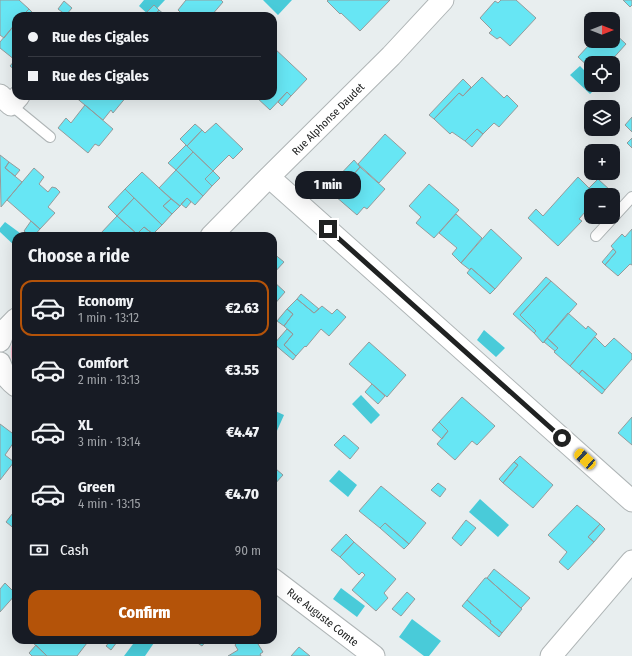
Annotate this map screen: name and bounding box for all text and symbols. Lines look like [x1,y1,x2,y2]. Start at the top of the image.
north arrow [584,12,620,48]
map controls [584,12,620,224]
text: Rue des Cigales [52,28,149,46]
button: locate [584,56,620,92]
text: Rue des Cigales [52,67,149,85]
street label: Rue Alphonse Daudet [290,80,367,158]
button: layers [584,100,620,136]
button: + [584,144,620,180]
callout: 1 min [295,171,361,199]
text: 1 min [314,177,342,192]
button: − [584,188,620,224]
route end [319,220,337,238]
text: Choose a ride [28,245,130,267]
icon: car [30,290,66,326]
text: Economy [78,292,133,310]
text: €2.63 [226,299,259,317]
text: 1 min · 13:12 [78,310,139,325]
icon: car [30,352,66,388]
text: Comfort [78,354,129,372]
text: €3.55 [225,361,259,379]
text: 2 min · 13:13 [78,372,140,387]
icon: car [30,414,66,450]
text: XL [78,416,93,434]
text: €4.47 [226,423,259,441]
route start [553,429,571,447]
text: 3 min · 13:14 [78,434,140,449]
car [572,447,598,471]
icon: car [30,476,66,512]
text: Green [78,478,115,496]
text: €4.70 [225,485,259,503]
text: 4 min · 13:15 [78,496,141,511]
icon: cash [28,539,50,561]
text: Cash [60,541,89,559]
text: 90 m [235,543,261,558]
street label: Rue Auguste Comte [285,586,361,649]
button: Confirm [28,590,261,636]

